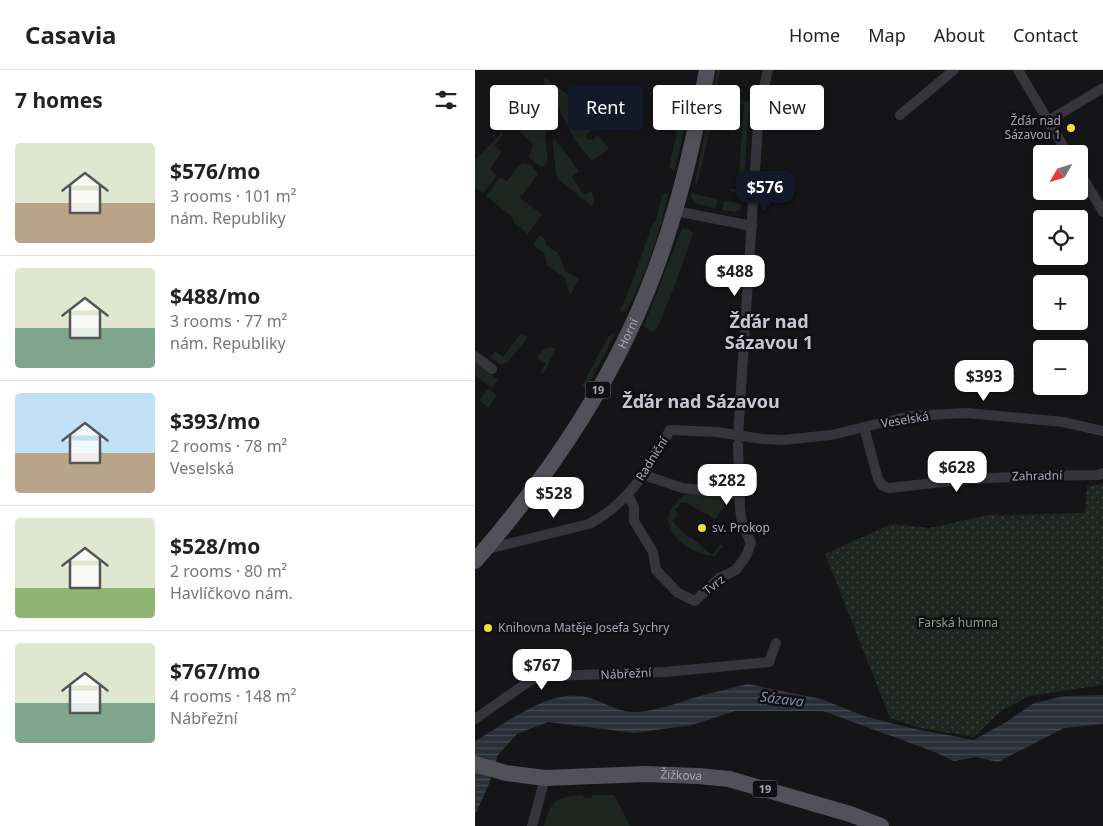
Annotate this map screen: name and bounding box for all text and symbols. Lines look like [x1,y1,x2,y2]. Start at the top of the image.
text: Casavia [25,18,116,51]
text: Home [789,23,840,47]
text: Map [868,23,906,47]
text: About [934,23,985,47]
text: Contact [1013,23,1078,47]
chip: Buy [490,85,558,130]
chip: Rent [568,85,643,130]
chip: Filters [653,85,740,130]
chip: New [750,85,824,130]
text: 7 homes [15,86,103,114]
icon: filters [432,86,460,114]
place label: Žďár nad Sázavou 1 [1005,112,1061,143]
marker: Žďár nad Sázavou 1 [1065,122,1077,134]
north arrow [1033,145,1087,200]
map controls [1033,145,1088,395]
text: $576/mo [170,157,260,185]
icon: home [55,163,115,223]
pin: $576 [735,170,795,213]
text: $576 [747,176,783,198]
text: 3 rooms · 101 m² [170,185,296,207]
text: nám. Republiky [170,207,286,229]
button: locate [1033,210,1088,265]
pin: $488 [705,254,765,297]
text: $488 [717,260,753,282]
button: + [1033,275,1088,330]
text: $488/mo [170,282,260,310]
icon: home [55,288,115,348]
district label: Žďár nad Sázavou 1 [725,309,813,354]
text: 3 rooms · 77 m² [170,310,287,332]
street label: Horní [613,315,643,351]
text: nám. Republiky [170,332,286,354]
button: − [1033,340,1088,395]
pin: $393 [954,360,1014,402]
text: $393 [966,365,1002,387]
road number: 19 [585,382,611,398]
district label: Žďár nad Sázavou [622,389,780,413]
text: $393/mo [170,407,260,435]
street label: Veselská [880,407,930,432]
icon: home [55,413,115,473]
street label: Radniční [632,433,672,484]
text: 2 rooms · 78 m² [170,435,287,457]
pin: $628 [927,450,987,493]
text: $628 [939,456,975,478]
text: Veselská [170,457,234,479]
pin: $282 [697,464,757,506]
street label: Zahradní [1012,467,1063,484]
text: $282 [709,469,745,491]
pin: $528 [524,476,584,519]
text: $528 [536,482,572,504]
place label: sv. Prokop [712,519,770,536]
marker: sv. Prokop [696,522,708,534]
text: $528/mo [170,532,260,560]
icon: home [55,538,115,598]
text: 2 rooms · 80 m² [170,560,287,582]
street label: Tvrz [699,571,728,598]
text: Havlíčkovo nám. [170,582,293,604]
park label: Farská humna [918,614,998,631]
place label: Knihovna Matěje Josefa Sychry [498,619,670,636]
marker: Knihovna Matěje Josefa Sychry [482,622,494,634]
pin: $767 [512,648,572,691]
text: $767 [524,654,560,676]
text: $767/mo [170,657,260,685]
icon: home [55,663,115,723]
street label: Nábřežní [600,664,653,683]
text: 4 rooms · 148 m² [170,685,296,707]
water label: Sázava [759,686,805,711]
text: Nábřežní [170,707,238,729]
street label: Žižkova [660,766,703,784]
road number: 19 [753,781,777,798]

